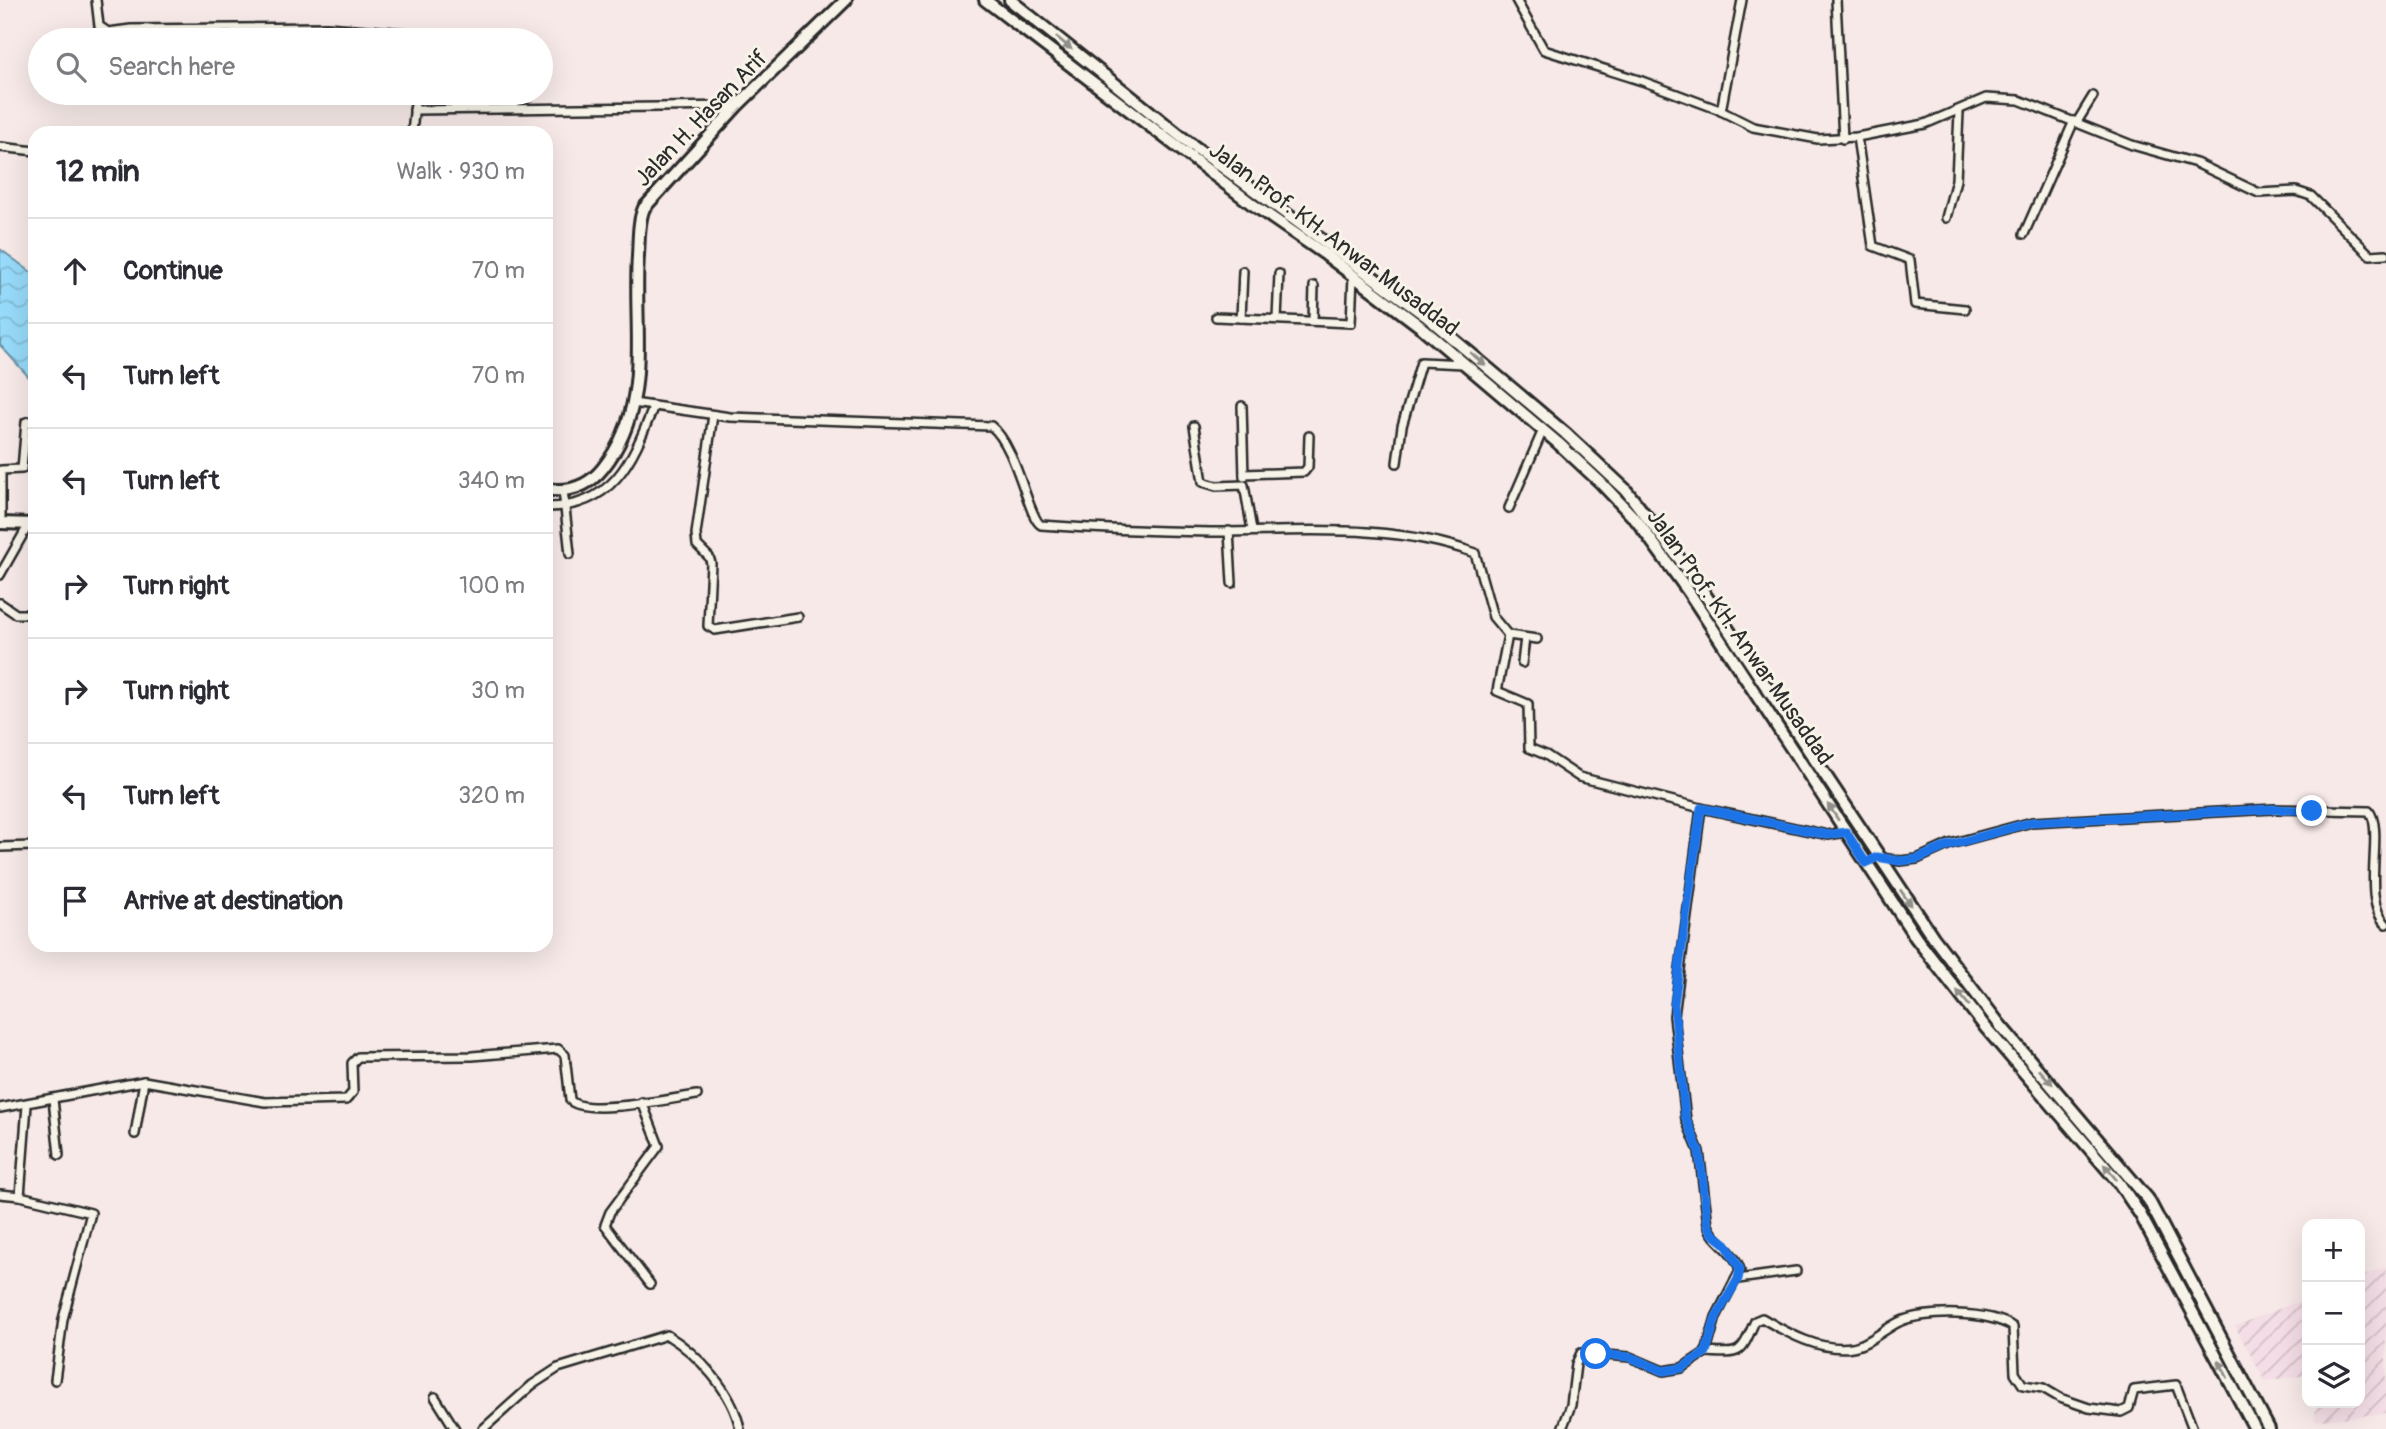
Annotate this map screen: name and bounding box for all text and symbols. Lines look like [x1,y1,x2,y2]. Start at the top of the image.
search box [28,28,553,105]
one-way arrow [1054,35,1072,50]
street label: Jalan H. Hasan Arif [628,43,774,193]
icon: search [52,48,90,86]
text: Search here [108,51,235,83]
street label: Jalan Prof. KH. Anwar Musaddad [1203,135,1465,343]
text: 12 min [56,153,140,190]
text: Walk · 930 m [396,157,525,186]
icon: ahead [56,252,94,290]
text: Continue [123,255,223,287]
text: 70 m [472,256,525,285]
one-way arrow [1469,351,1486,366]
icon: left [56,357,94,395]
text: Turn left [123,360,219,392]
text: 70 m [472,361,525,390]
icon: left [56,462,94,500]
text: Turn left [123,465,219,497]
text: 340 m [458,466,525,495]
street label: Jalan Prof. KH. Anwar Musaddad [1640,503,1840,771]
icon: right [56,567,94,605]
text: Turn right [123,570,229,602]
text: 100 m [459,571,525,600]
icon: right [56,672,94,710]
text: Turn right [123,675,229,707]
text: 30 m [471,676,525,705]
icon: left [56,777,94,815]
text: Turn left [123,780,219,812]
text: 320 m [458,781,525,810]
route end [2296,795,2327,826]
one-way arrow [1827,802,1840,821]
icon: arrive [56,882,94,920]
text: Arrive at destination [123,885,343,917]
one-way arrow [1899,889,1913,907]
one-way arrow [1956,990,1971,1007]
one-way arrow [2038,1068,2054,1085]
one-way arrow [2102,1163,2118,1181]
map controls [2302,1219,2365,1408]
button: + [2302,1219,2365,1282]
button: − [2302,1282,2365,1345]
route start [1580,1338,1611,1369]
button: layers [2302,1345,2365,1408]
one-way arrow [2218,1359,2229,1379]

